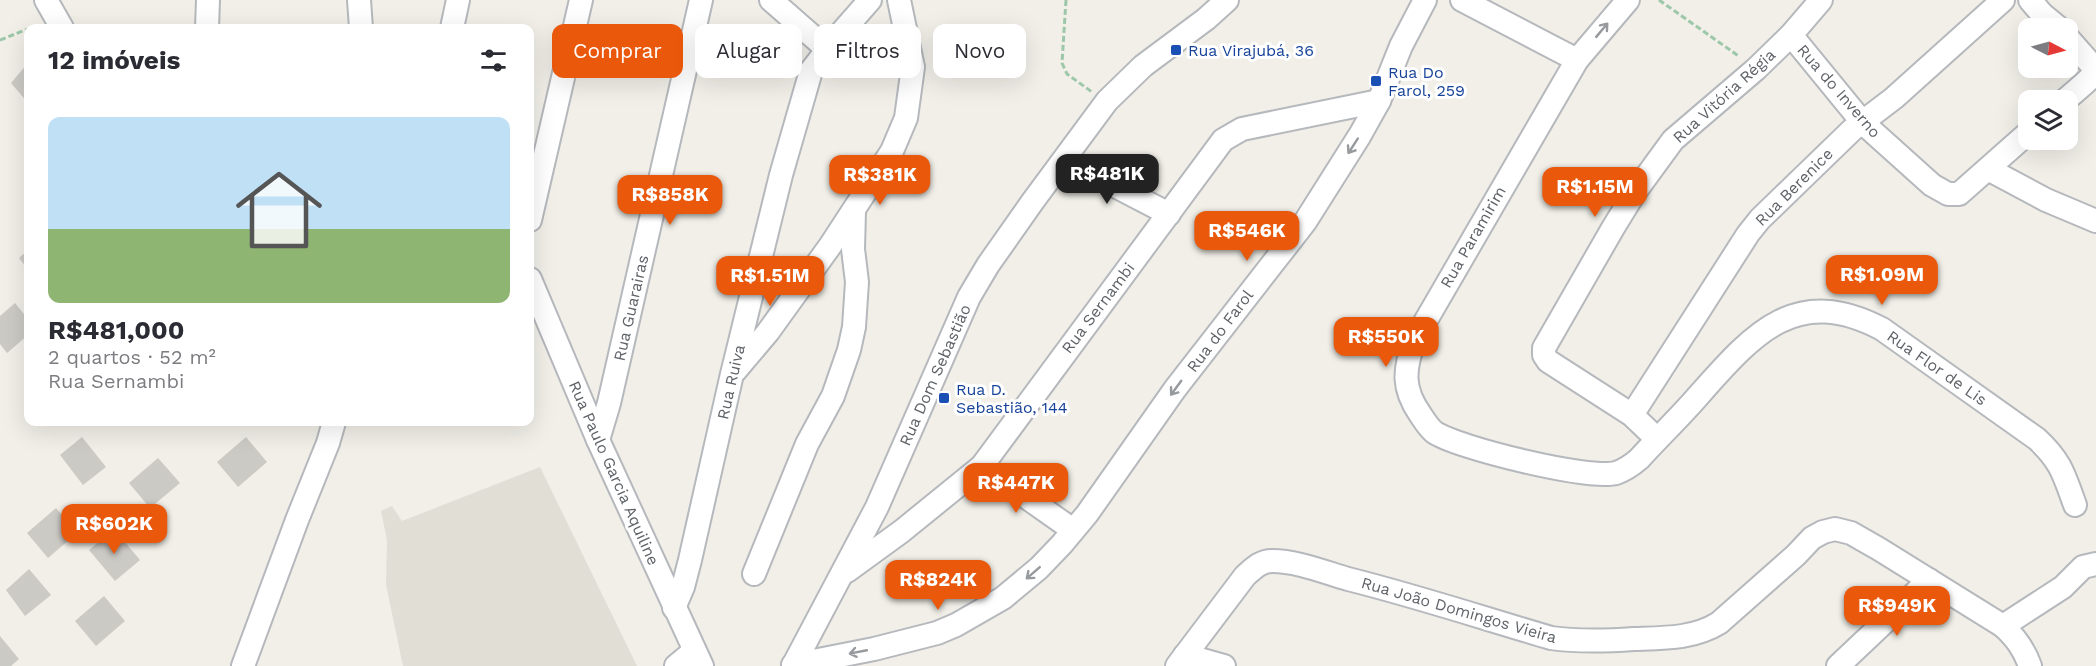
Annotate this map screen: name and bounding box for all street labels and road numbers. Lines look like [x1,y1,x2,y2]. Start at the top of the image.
street label: Rua do Inverno [1793,40,1885,142]
street label: Rua Vitória Régia [1669,45,1779,147]
street label: Rua Berenice [1751,144,1837,230]
street label: Rua Paramirim [1436,183,1510,291]
street label: Rua Guarairas [610,253,652,363]
street label: Rua Sernambi [1058,259,1138,357]
street label: Rua do Farol [1183,286,1257,376]
street label: Rua Dom Sebastião [895,301,975,449]
street label: Rua Flor de Lis [1883,327,1991,409]
street label: Rua Ruiva [713,343,749,421]
street label: Rua Paulo Garcia Aquiline [565,378,663,568]
street label: Rua João Domingos Vieira [1359,573,1559,647]

